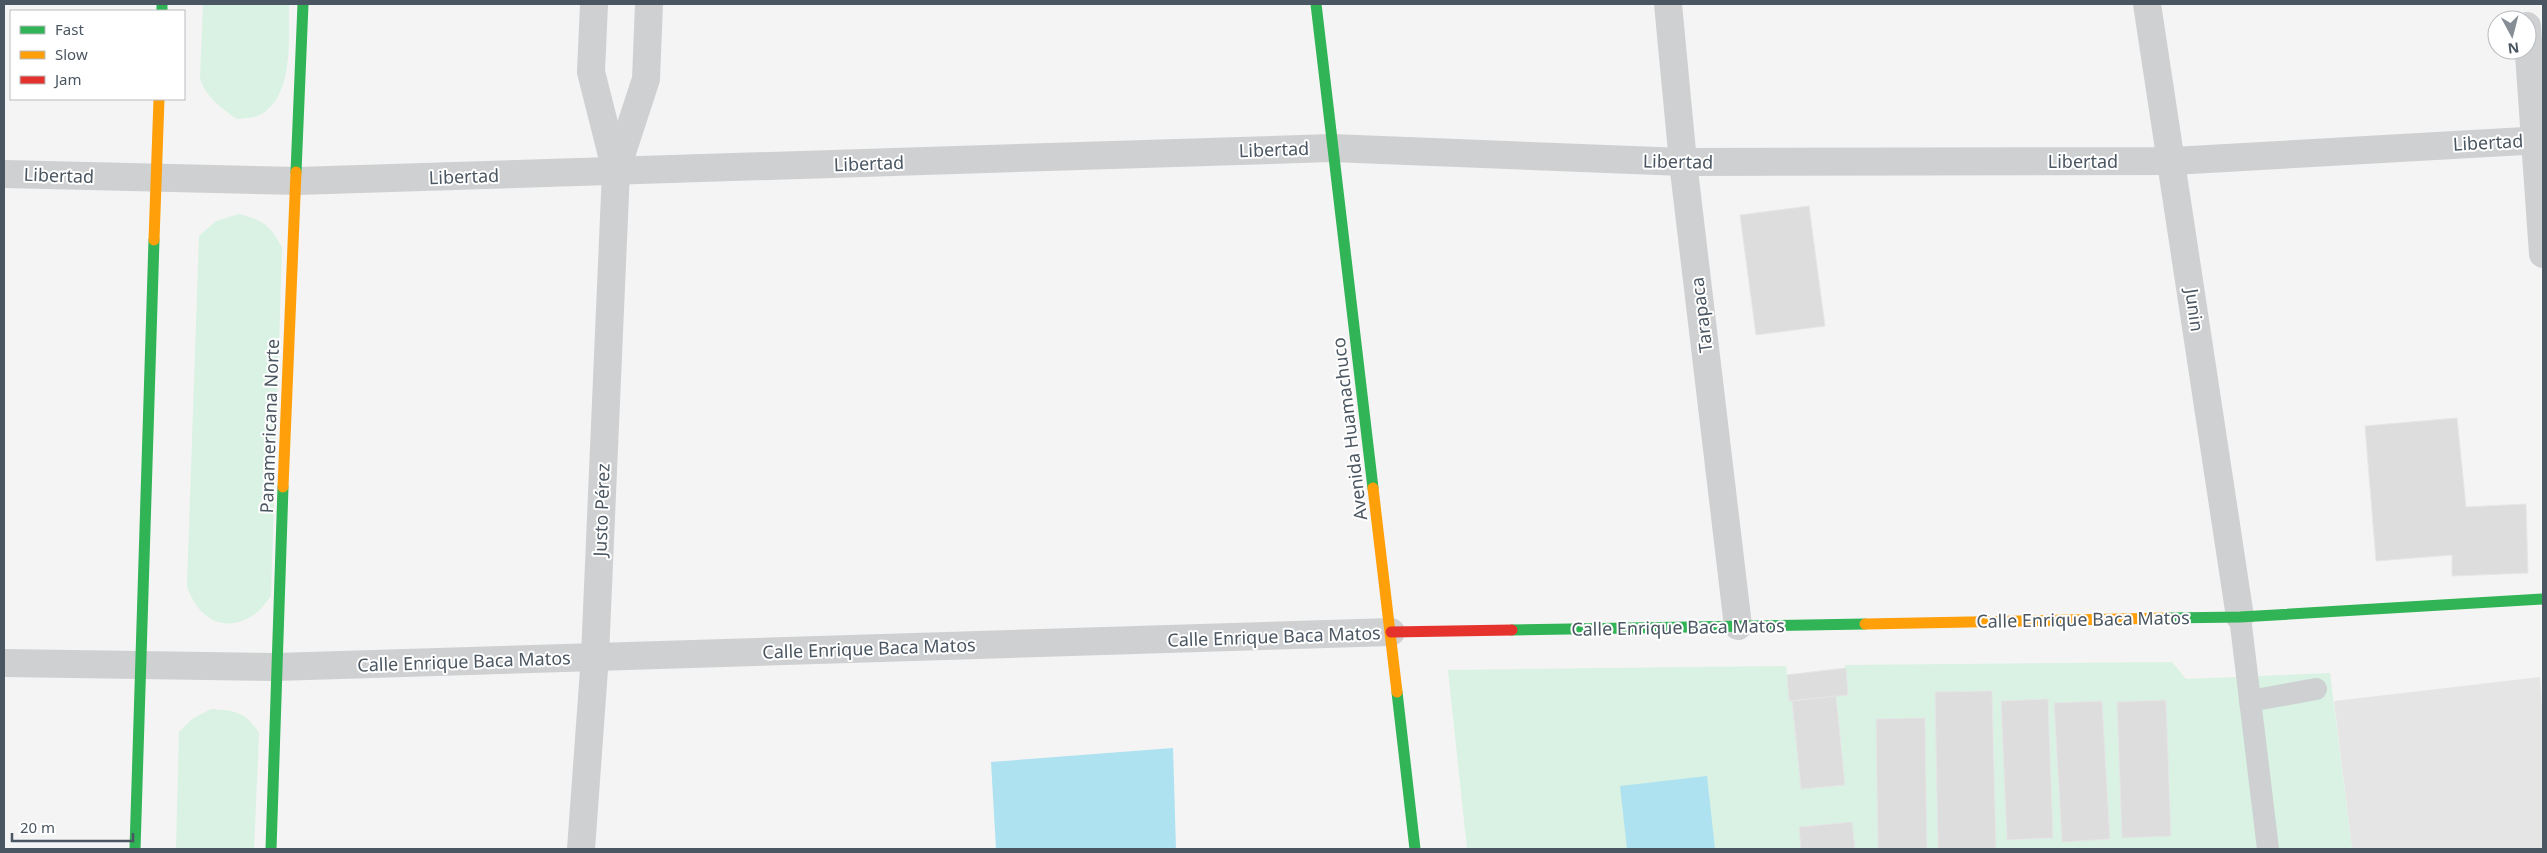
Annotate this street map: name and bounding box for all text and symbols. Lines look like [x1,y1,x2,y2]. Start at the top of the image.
legend [10,10,185,100]
north arrow [2487,10,2537,60]
text: Fast [55,19,84,39]
text: N [2507,38,2520,59]
text: Slow [55,44,88,64]
text: Jam [53,69,82,89]
street label: Libertad [2452,128,2524,156]
street label: Libertad [1238,136,1310,162]
street label: Libertad [1643,148,1713,174]
street label: Libertad [2048,149,2118,173]
street label: Libertad [833,150,905,176]
street label: Libertad [23,162,95,188]
street label: Libertad [428,163,500,189]
street label: Tarapaca [1684,276,1718,354]
street label: Junin [2180,285,2210,333]
street label: Avenida Huamachuco [1326,336,1372,522]
street label: Panamericana Norte [254,338,284,514]
street label: Justo Pérez [587,463,615,559]
street label: Calle Enrique Baca Matos [1976,605,2190,633]
street label: Calle Enrique Baca Matos [1571,613,1785,641]
street label: Calle Enrique Baca Matos [1167,620,1381,652]
street label: Calle Enrique Baca Matos [762,632,976,664]
street label: Calle Enrique Baca Matos [357,645,571,677]
scale bar [12,810,134,842]
text: 20 m [20,817,55,837]

